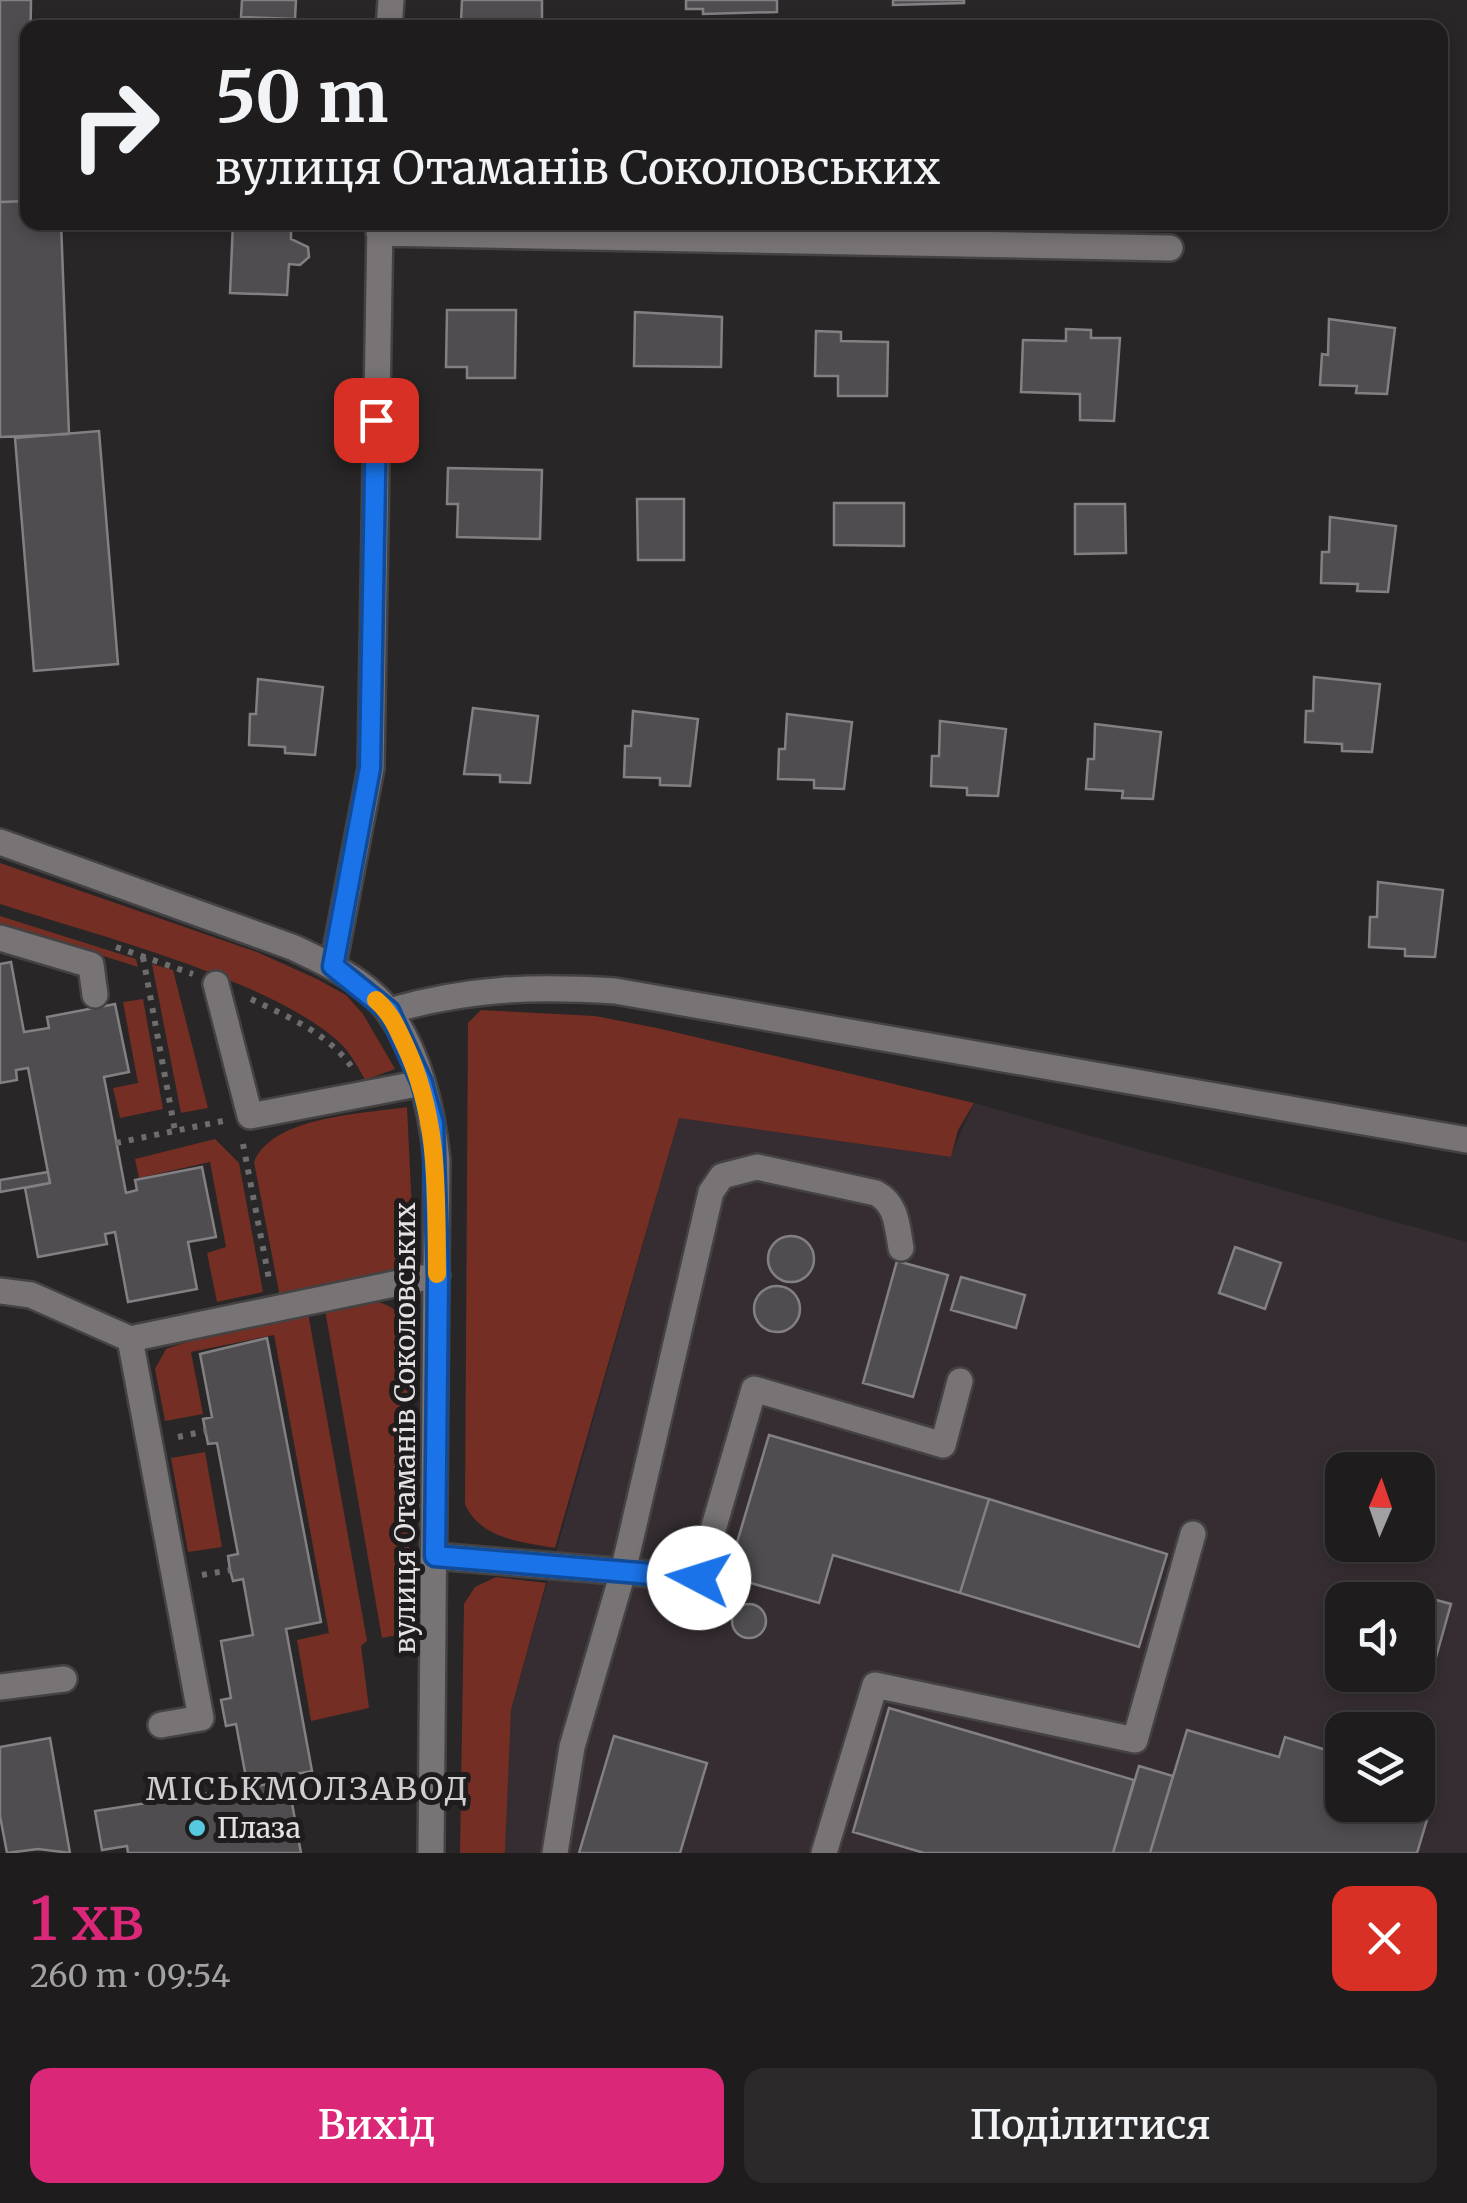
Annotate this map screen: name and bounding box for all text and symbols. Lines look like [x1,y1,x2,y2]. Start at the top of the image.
text: 50 m [215,53,388,141]
icon: right [50,60,180,190]
text: вулиця Отаманів Соколовських [215,140,940,196]
pin [334,378,419,463]
icon: arrive [349,393,404,448]
street label: вулиця Отаманів Соколовських [387,1202,423,1654]
north arrow [1325,1452,1435,1562]
map controls [1325,1452,1435,1822]
position arrow [647,1526,751,1630]
button: sound [1325,1582,1435,1692]
button: layers [1325,1712,1435,1822]
district label: МІСЬКМОЛЗАВОД [146,1769,470,1809]
place label: Плаза [217,1810,301,1846]
marker: Плаза [186,1817,208,1839]
text: 1 хв [30,1881,144,1956]
button: close [1332,1886,1437,1991]
text: 260 m · 09:54 [30,1956,230,1996]
button: Вихід [30,2068,724,2183]
button: Поділитися [744,2068,1437,2183]

